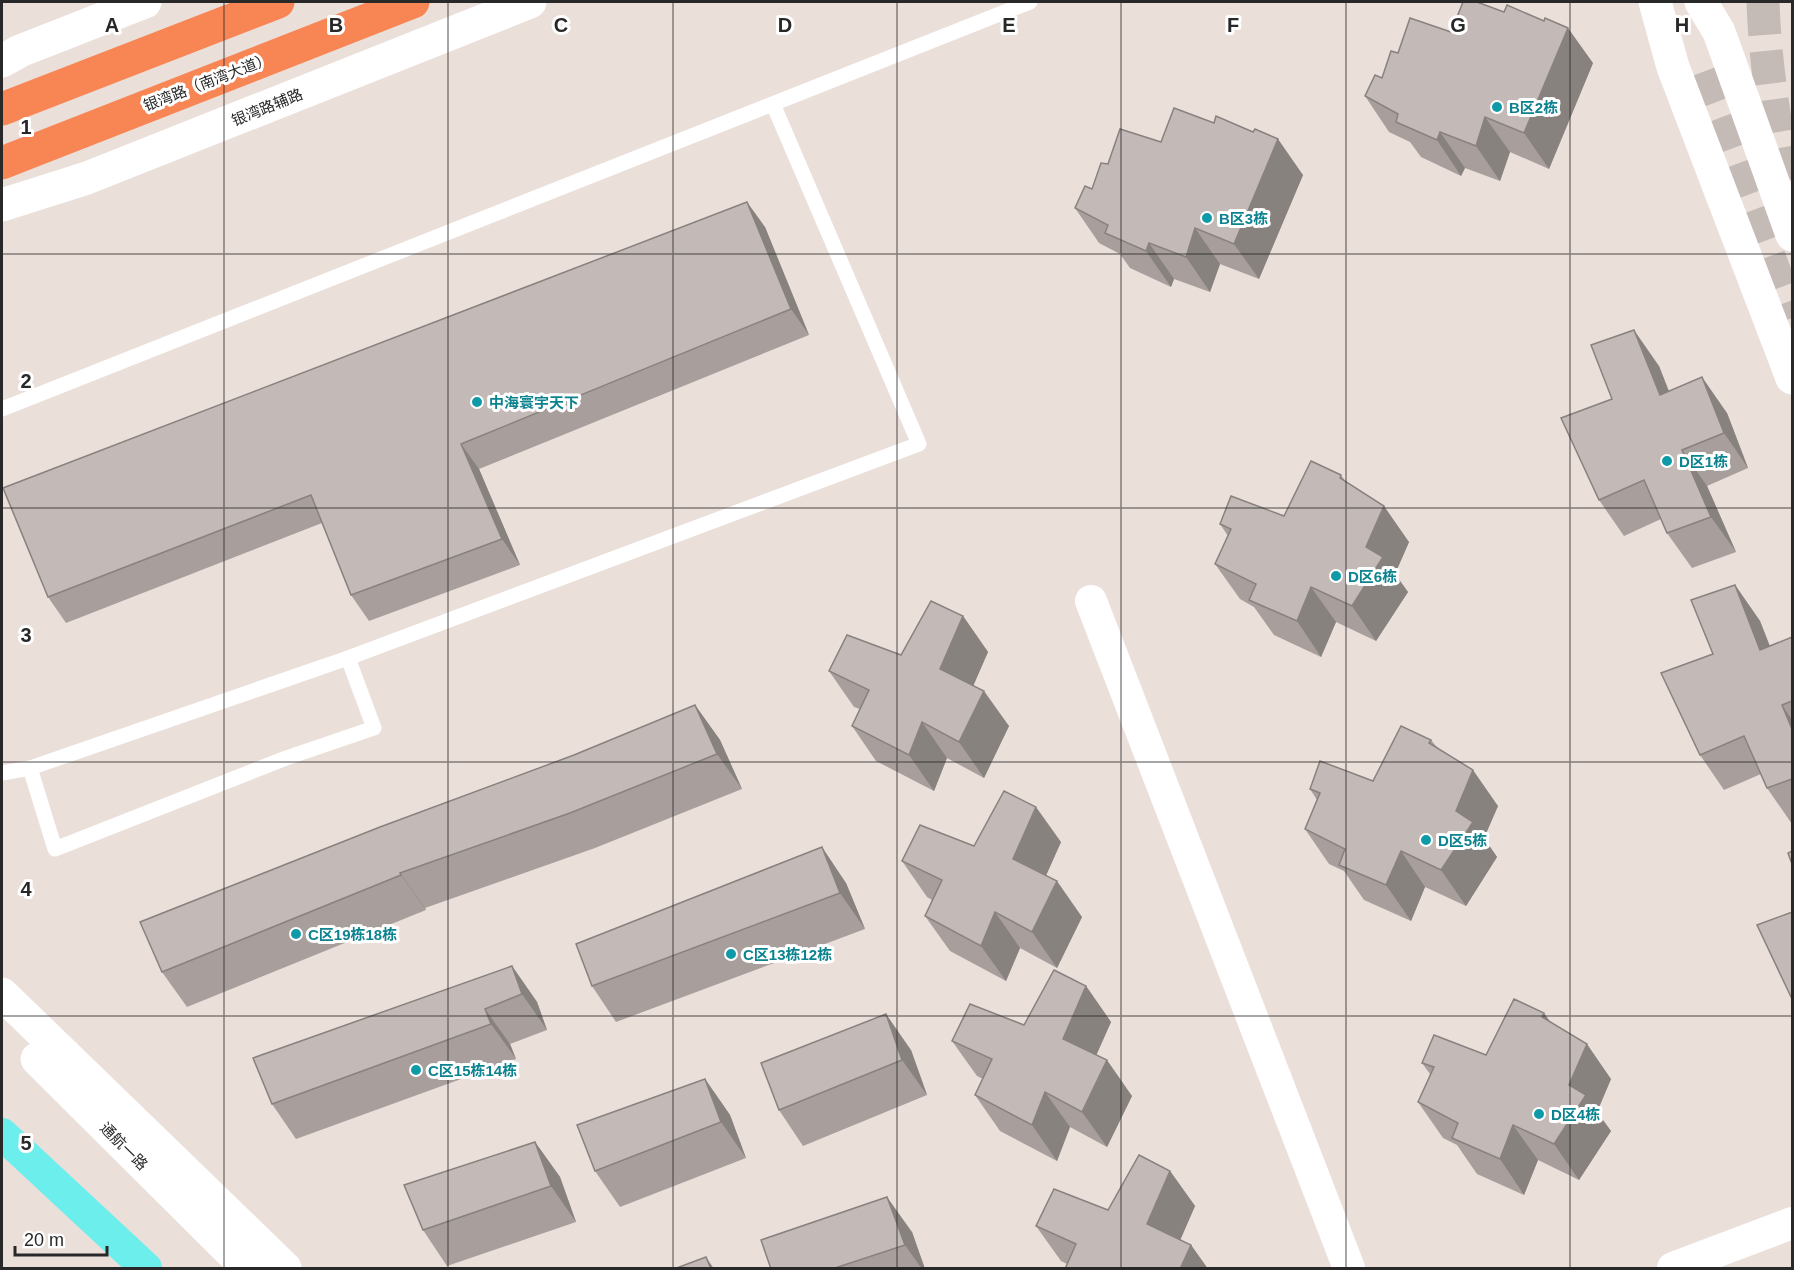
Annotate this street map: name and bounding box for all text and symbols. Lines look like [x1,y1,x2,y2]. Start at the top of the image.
text: A [105,14,119,36]
text: B [329,14,343,36]
text: C [554,14,568,36]
text: D [778,14,792,36]
text: E [1002,14,1016,36]
text: F [1227,14,1239,36]
text: G [1450,14,1466,36]
text: H [1675,14,1689,36]
street label: 银湾路（南湾大道） [141,50,273,114]
street label: 银湾路辅路 [229,85,305,129]
place label: B区2栋 [1509,99,1558,116]
marker: B区2栋 [1490,100,1504,114]
text: 1 [20,116,32,138]
place label: B区3栋 [1219,210,1268,227]
marker: B区3栋 [1200,211,1214,225]
text: 2 [20,370,32,392]
place label: 中海寰宇天下 [489,394,579,411]
marker: 中海寰宇天下 [470,395,484,409]
place label: D区1栋 [1679,453,1728,470]
marker: D区1栋 [1660,454,1674,468]
place label: D区6栋 [1348,568,1397,585]
marker: D区6栋 [1329,569,1343,583]
text: 3 [20,624,32,646]
place label: D区5栋 [1438,832,1487,849]
marker: D区5栋 [1419,833,1433,847]
text: 4 [20,878,32,900]
place label: C区19栋18栋 [308,926,397,943]
marker: C区19栋18栋 [289,927,303,941]
place label: C区13栋12栋 [743,946,832,963]
marker: C区13栋12栋 [724,947,738,961]
place label: C区15栋14栋 [428,1062,517,1079]
marker: C区15栋14栋 [409,1063,423,1077]
place label: D区4栋 [1551,1106,1600,1123]
marker: D区4栋 [1532,1107,1546,1121]
street label: 通航一路 [97,1119,151,1173]
text: 5 [20,1132,32,1154]
scale bar [15,1219,106,1257]
text: 20 m [24,1230,64,1250]

